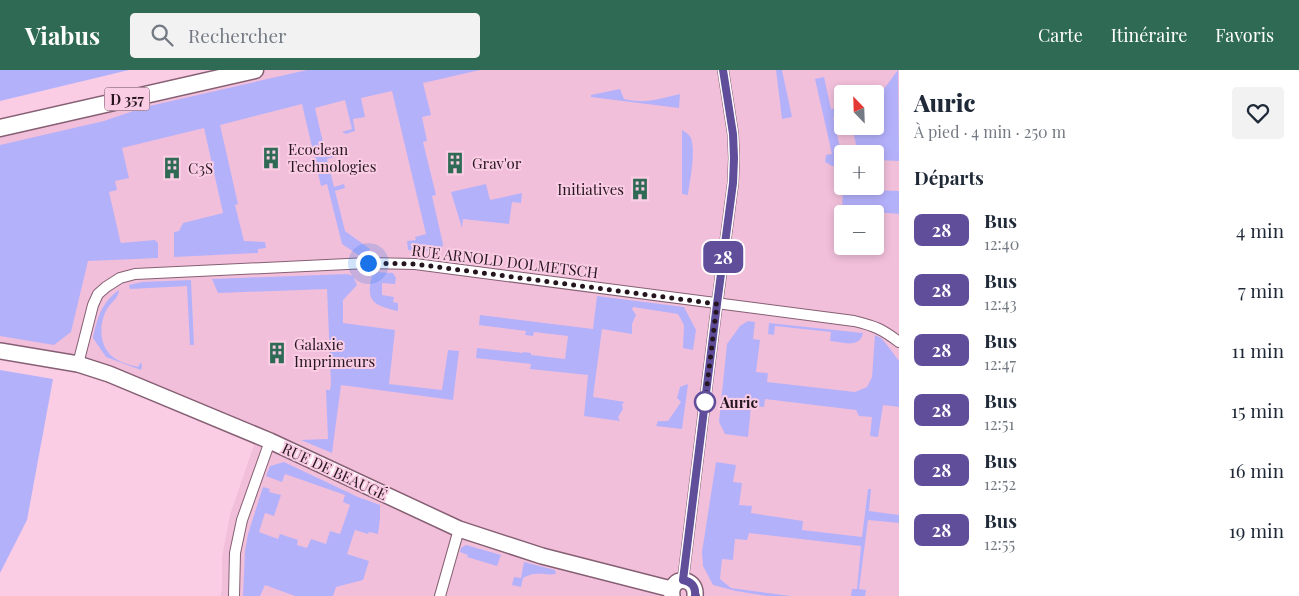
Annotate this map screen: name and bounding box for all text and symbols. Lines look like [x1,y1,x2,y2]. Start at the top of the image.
search box [130,13,480,58]
text: Viabus [25,19,100,51]
icon: search [148,21,176,49]
text: Rechercher [188,22,287,48]
text: Carte [1038,23,1083,47]
text: Itinéraire [1111,23,1187,47]
text: Favoris [1215,23,1274,47]
north arrow [834,85,884,135]
map controls [834,85,884,255]
text: Auric [914,86,975,118]
button: heart [1232,87,1284,139]
road number: D 357 [104,88,150,110]
text: À pied · 4 min · 250 m [914,121,1066,142]
place label: Ecoclean Technologies [288,139,376,176]
building icon: Ecoclean Technologies [258,145,284,171]
button: + [834,145,884,195]
building icon: Grav'or [442,150,468,176]
place label: Grav'or [472,153,522,173]
building icon: C3S [159,155,185,181]
place label: C3S [188,158,213,178]
text: Départs [914,164,984,190]
building icon: Initiatives [627,176,653,202]
place label: Initiatives [557,179,624,199]
button: − [834,205,884,255]
text: Bus [984,207,1017,233]
text: 4 min [1236,217,1284,243]
text: 28 [932,218,951,242]
text: 12:40 [984,233,1019,254]
street label: RUE ARNOLD DOLMETSCH [411,240,599,282]
line badge: 28 [700,241,746,273]
text: 28 [713,245,733,269]
your location [356,251,381,276]
text: Bus [984,267,1017,293]
text: 7 min [1238,277,1284,303]
text: 28 [932,278,951,302]
text: 12:43 [984,293,1017,314]
text: Bus [984,327,1017,353]
place label: Galaxie Imprimeurs [294,334,375,371]
text: 11 min [1231,337,1284,363]
text: 28 [932,338,951,362]
building icon: Galaxie Imprimeurs [264,340,290,366]
text: 12:47 [984,353,1016,374]
text: Bus [984,387,1017,413]
marker: Auric [694,391,716,413]
place label: Auric [719,392,758,412]
text: 15 min [1231,397,1284,423]
text: 28 [932,398,951,422]
text: 12:51 [984,413,1014,434]
street label: RUE DE BEAUGÉ [279,438,391,504]
text: Bus [984,447,1017,473]
text: 16 min [1229,457,1284,483]
text: 28 [932,458,951,482]
text: 12:52 [984,473,1016,494]
text: Bus [984,507,1017,533]
text: 19 min [1229,517,1284,543]
text: 28 [932,518,951,542]
text: 12:55 [984,533,1015,554]

